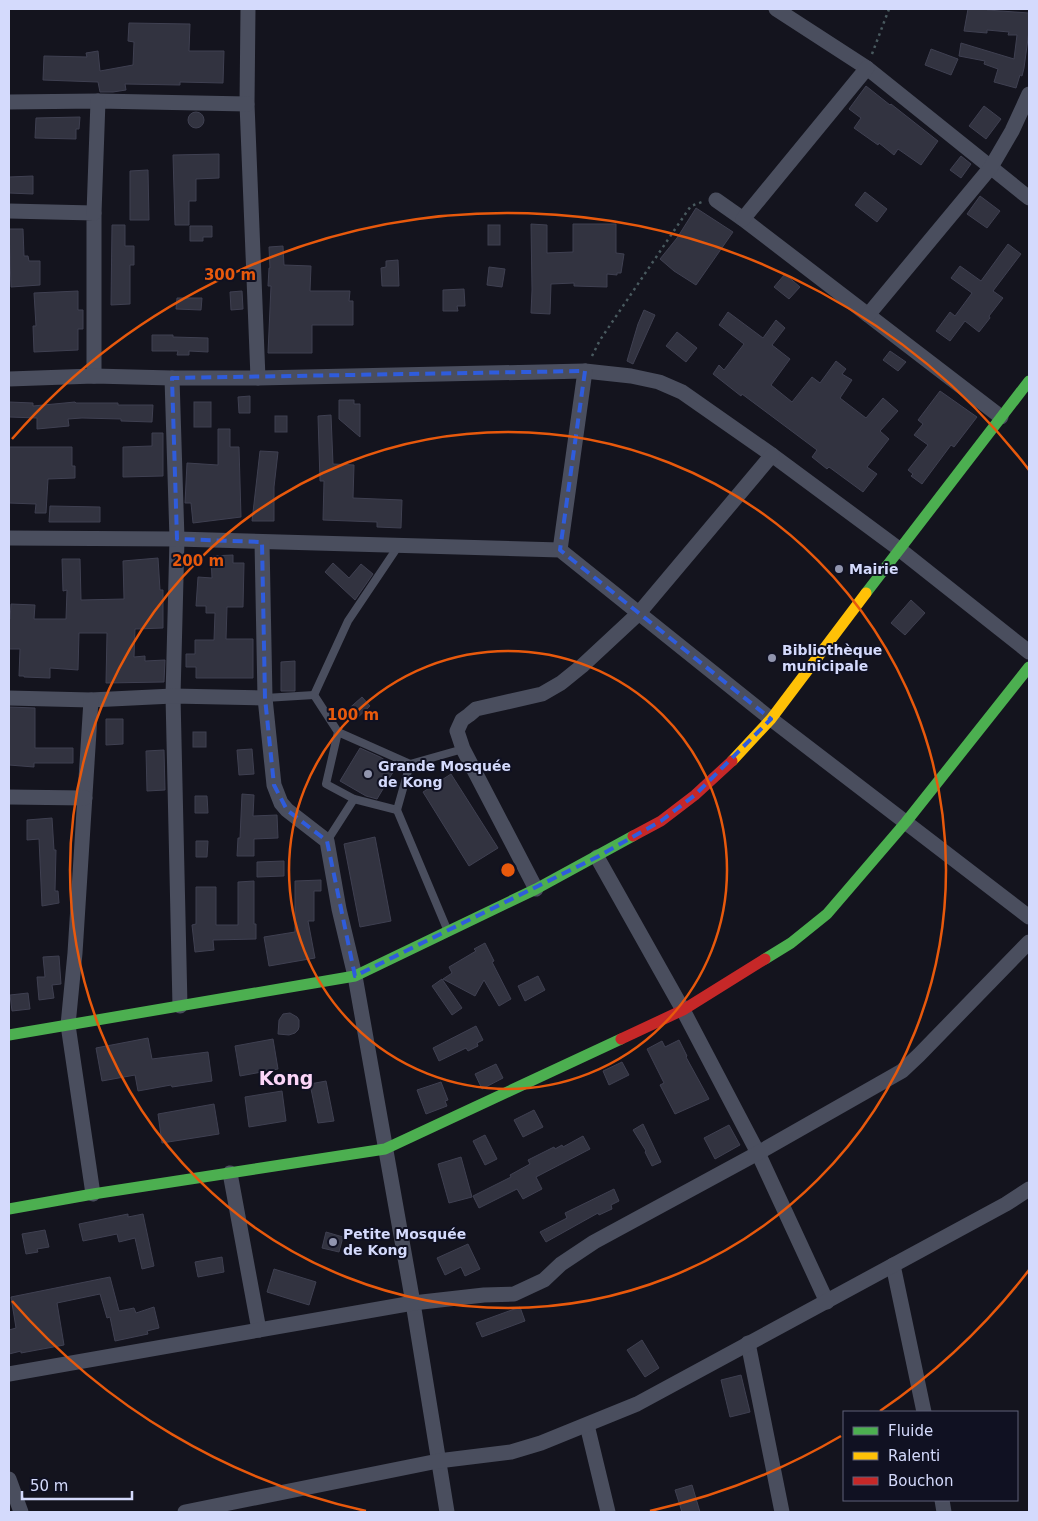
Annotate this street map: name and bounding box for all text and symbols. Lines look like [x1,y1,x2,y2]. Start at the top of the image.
text: 300 m [204,266,256,284]
text: 200 m [172,552,224,570]
place label: Mairie [849,561,898,577]
marker: Mairie [833,563,845,575]
place label: Bibliothèque municipale [782,642,882,674]
marker: Bibliothèque municipale [766,652,778,664]
text: 100 m [327,706,379,724]
place label: Grande Mosquée de Kong [378,758,511,790]
marker: Grande Mosquée de Kong [362,768,374,780]
centre of rings [499,861,517,879]
district label: Kong [259,1067,313,1089]
place label: Petite Mosquée de Kong [343,1226,466,1258]
marker: Petite Mosquée de Kong [327,1236,339,1248]
legend [843,1411,1018,1501]
text: Fluide [888,1422,933,1440]
text: Ralenti [888,1447,940,1465]
scale bar [22,1468,132,1500]
text: Bouchon [888,1472,953,1490]
text: 50 m [30,1477,68,1495]

